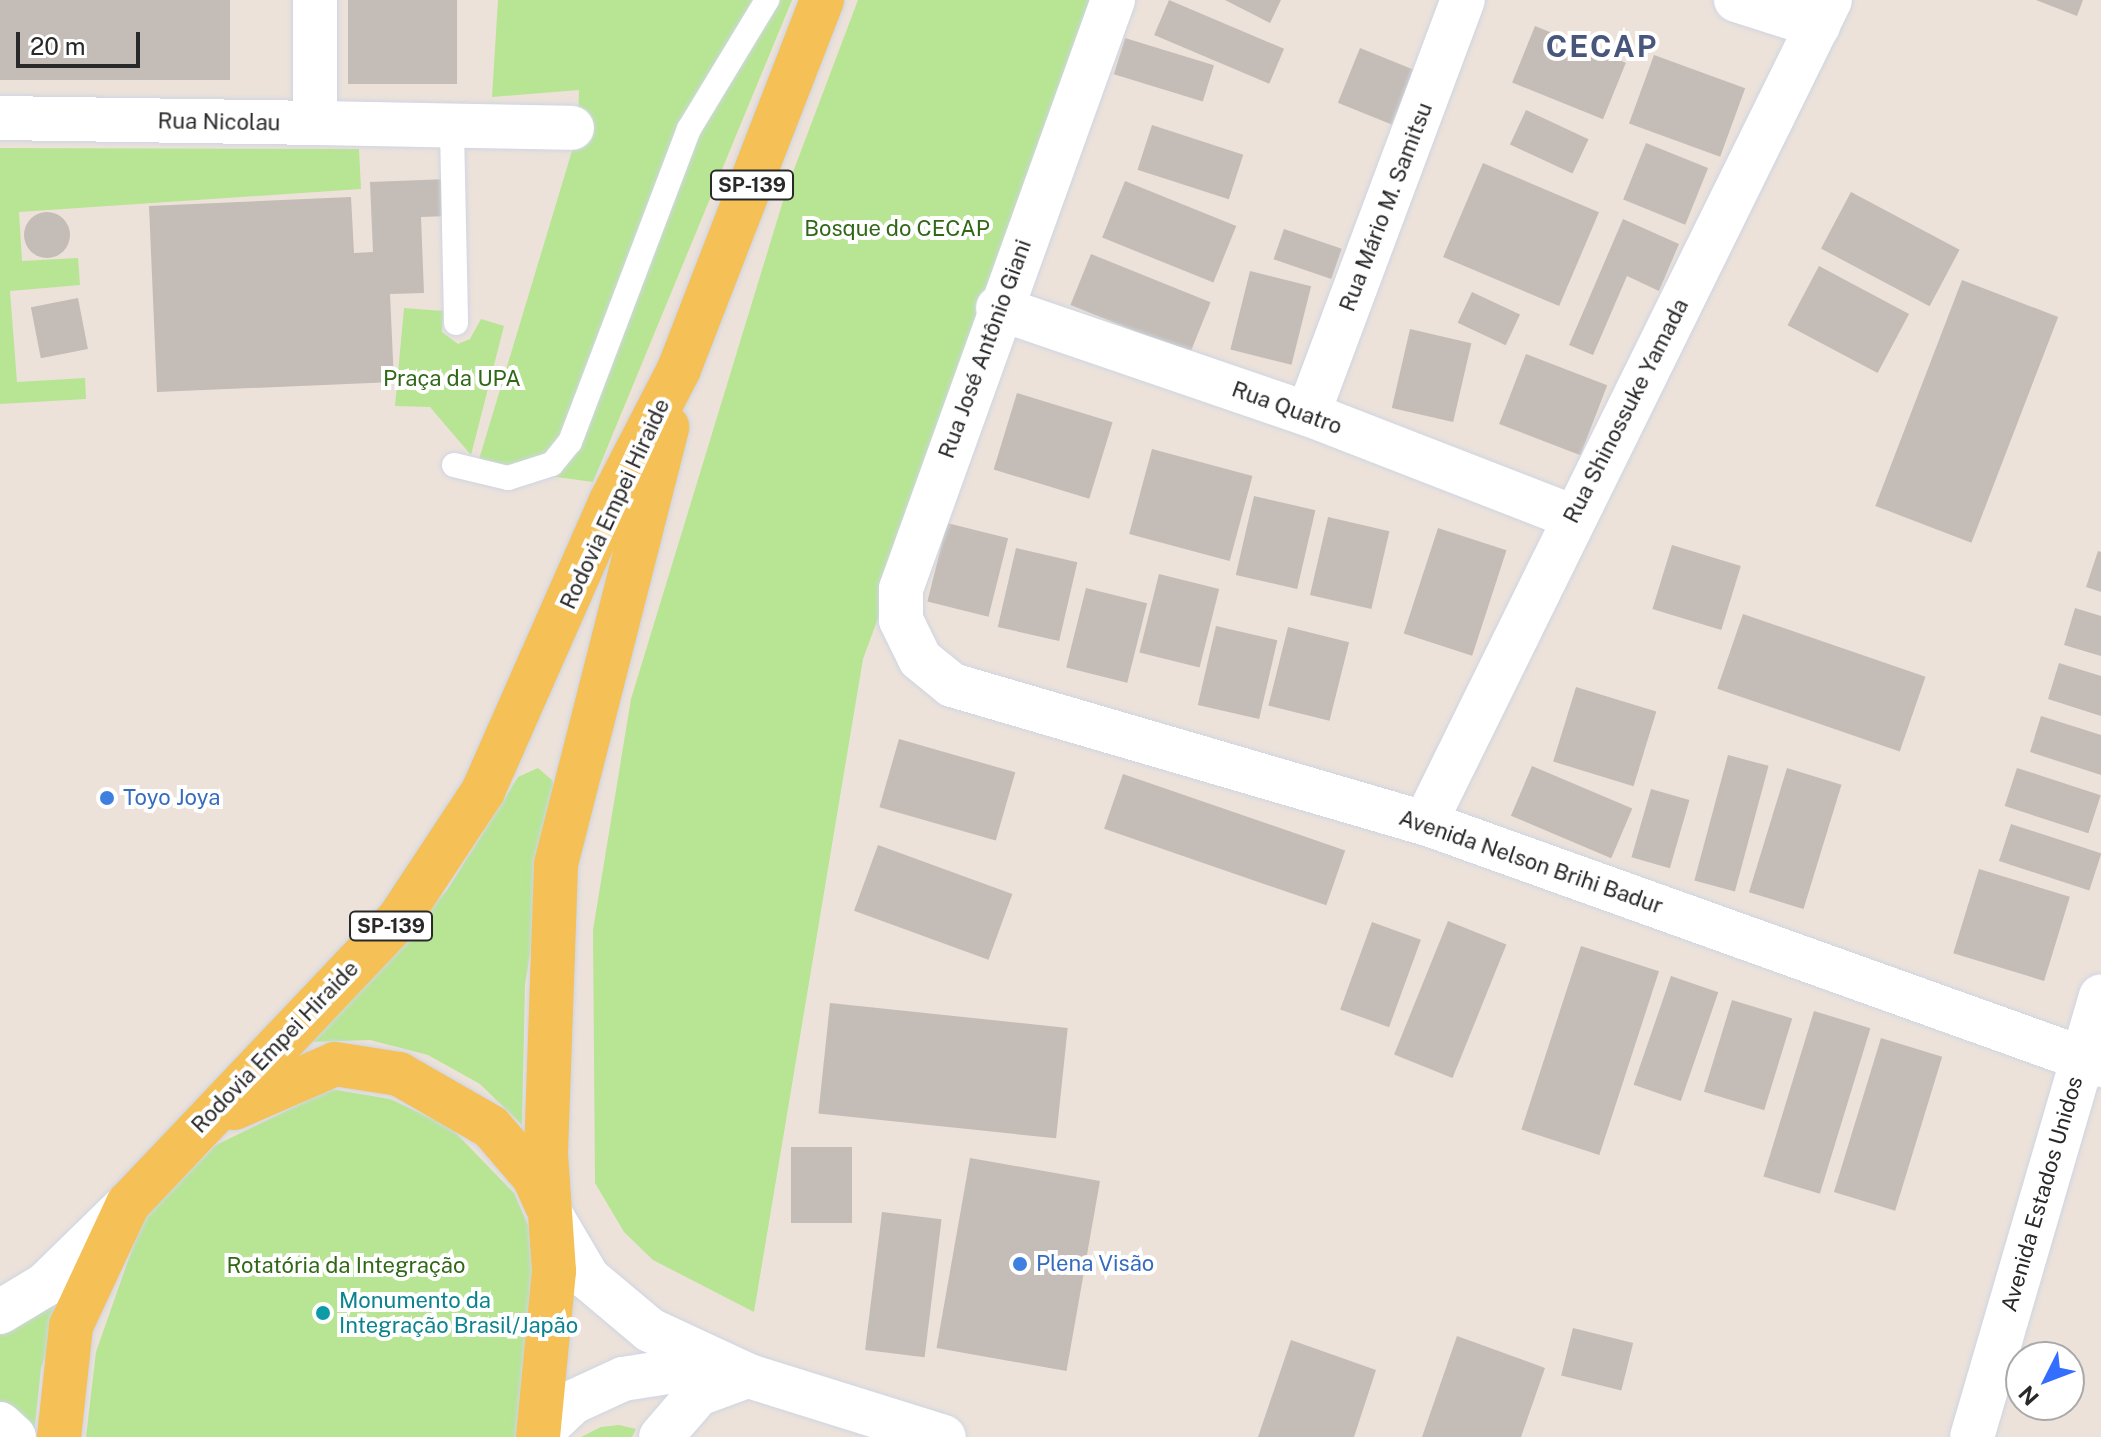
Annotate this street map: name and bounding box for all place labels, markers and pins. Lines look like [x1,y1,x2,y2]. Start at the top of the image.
place label: Toyo Joya [123,785,221,811]
marker: Toyo Joya [98,789,116,807]
place label: Plena Visão [1036,1251,1155,1277]
marker: Plena Visão [1011,1255,1029,1273]
place label: Monumento da Integração Brasil/Japão [339,1287,578,1338]
marker: Monumento da Integração Brasil/Japão [314,1304,332,1322]

